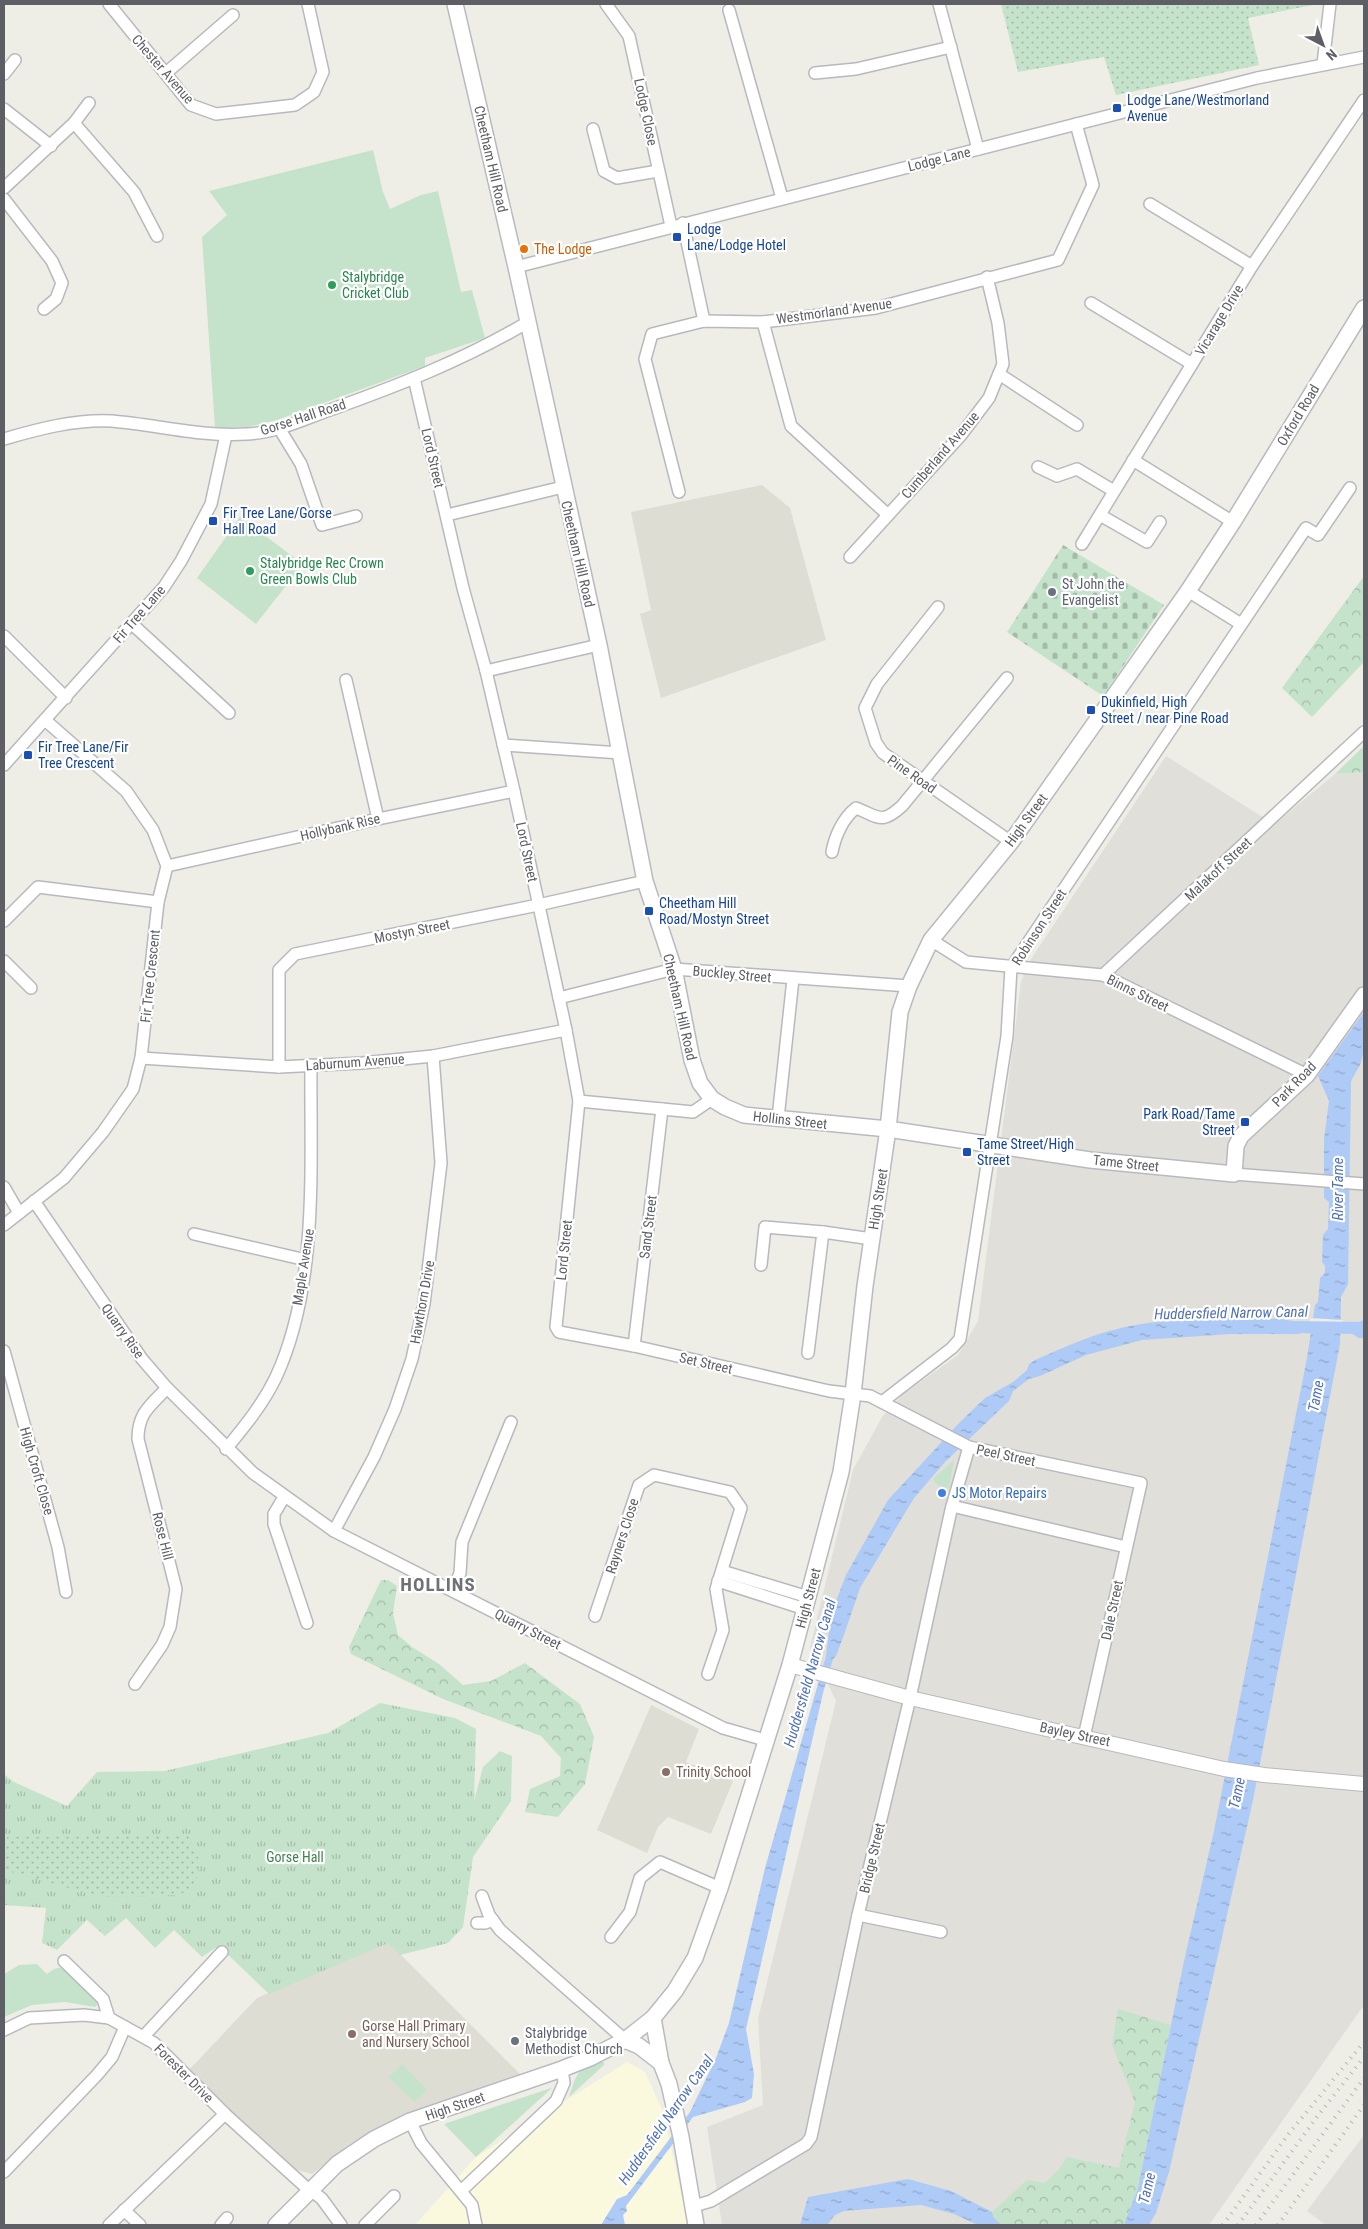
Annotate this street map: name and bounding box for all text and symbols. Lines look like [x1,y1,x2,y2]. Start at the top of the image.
north arrow [1298,20,1348,70]
street label: Chester Avenue [129,31,198,107]
text: N [1323,46,1340,64]
street label: Lodge Close [631,77,661,148]
place label: Lodge Lane/Westmorland Avenue [1127,92,1269,124]
marker: Lodge Lane/Westmorland Avenue [1111,102,1123,114]
street label: Cheetham Hill Road [471,104,511,214]
street label: Lodge Lane [906,143,972,175]
place label: Lodge Lane/Lodge Hotel [687,221,786,253]
marker: Lodge Lane/Lodge Hotel [671,231,683,243]
place label: The Lodge [534,241,592,257]
marker: The Lodge [518,243,530,255]
place label: Stalybridge Cricket Club [342,269,409,301]
marker: Stalybridge Cricket Club [326,279,338,291]
street label: Vicarage Drive [1192,281,1247,358]
street label: Westmorland Avenue [775,295,893,327]
street label: Oxford Road [1274,382,1322,448]
street label: Gorse Hall Road [258,396,348,438]
street label: Cumberland Avenue [898,408,982,502]
street label: Lord Street [418,427,448,489]
street label: Cheetham Hill Road [558,499,598,609]
place label: Fir Tree Lane/Gorse Hall Road [223,505,332,537]
marker: Fir Tree Lane/Gorse Hall Road [207,515,219,527]
place label: Stalybridge Rec Crown Green Bowls Club [260,555,384,587]
marker: Stalybridge Rec Crown Green Bowls Club [244,565,256,577]
place label: St John the Evangelist [1062,576,1125,608]
street label: Fir Tree Lane [110,582,169,646]
marker: St John the Evangelist [1046,586,1058,598]
place label: Dukinfield, High Street / near Pine Road [1101,694,1229,726]
marker: Dukinfield, High Street / near Pine Road [1085,704,1097,716]
place label: Fir Tree Lane/Fir Tree Crescent [38,739,129,771]
marker: Fir Tree Lane/Fir Tree Crescent [22,749,34,761]
street label: Pine Road [885,751,939,797]
street label: High Street [1001,790,1051,850]
street label: Hollybank Rise [299,810,382,844]
street label: Lord Street [513,821,541,883]
street label: Malakoff Street [1181,834,1255,904]
street label: Robinson Street [1008,886,1070,968]
place label: Cheetham Hill Road/Mostyn Street [659,895,769,927]
marker: Cheetham Hill Road/Mostyn Street [643,905,655,917]
street label: Mostyn Street [373,916,451,946]
street label: Fir Tree Crescent [137,929,163,1023]
street label: Cheetham Hill Road [660,952,700,1062]
street label: Buckley Street [692,963,772,985]
street label: Binns Street [1104,971,1172,1015]
street label: Laburnum Avenue [305,1051,405,1073]
street label: Park Road [1269,1058,1319,1110]
place label: Park Road/Tame Street [1143,1106,1235,1138]
street label: Hollins Street [752,1108,828,1132]
marker: Park Road/Tame Street [1239,1116,1251,1128]
place label: Tame Street/High Street [977,1136,1074,1168]
marker: Tame Street/High Street [961,1146,973,1158]
street label: Tame Street [1092,1152,1160,1174]
water label: River Tame [1329,1157,1347,1221]
street label: High Street [865,1167,891,1231]
street label: Sand Street [636,1194,660,1260]
street label: Lord Street [553,1219,575,1281]
street label: Maple Avenue [289,1227,317,1307]
street label: Hawthorn Drive [407,1259,437,1345]
street label: Quarry Rise [98,1301,148,1362]
water label: Huddersfield Narrow Canal [1154,1303,1309,1323]
street label: Set Street [678,1349,734,1377]
water label: Tame [1304,1379,1328,1413]
street label: High Croft Close [17,1425,57,1517]
street label: Peel Street [975,1441,1037,1469]
place label: JS Motor Repairs [952,1485,1047,1501]
marker: JS Motor Repairs [936,1487,948,1499]
street label: Rayners Close [602,1496,642,1576]
street label: Rose Hill [149,1510,177,1562]
street label: High Street [792,1566,824,1630]
district label: HOLLINS [400,1573,476,1596]
street label: Dale Street [1098,1579,1126,1641]
water label: Huddersfield Narrow Canal [780,1596,840,1749]
street label: Quarry Street [492,1605,564,1653]
street label: Bayley Street [1038,1719,1112,1749]
place label: Trinity School [676,1764,751,1780]
marker: Trinity School [660,1766,672,1778]
water label: Tame [1225,1776,1249,1810]
street label: Bridge Street [856,1821,888,1895]
park label: Gorse Hall [266,1849,324,1865]
place label: Gorse Hall Primary and Nursery School [362,2018,470,2050]
place label: Stalybridge Methodist Church [525,2025,623,2057]
marker: Gorse Hall Primary and Nursery School [346,2028,358,2040]
marker: Stalybridge Methodist Church [509,2035,521,2047]
street label: Forester Drive [151,2040,217,2106]
water label: Huddersfield Narrow Canal [615,2051,718,2188]
street label: High Street [423,2088,487,2124]
water label: Tame [1135,2170,1159,2205]

